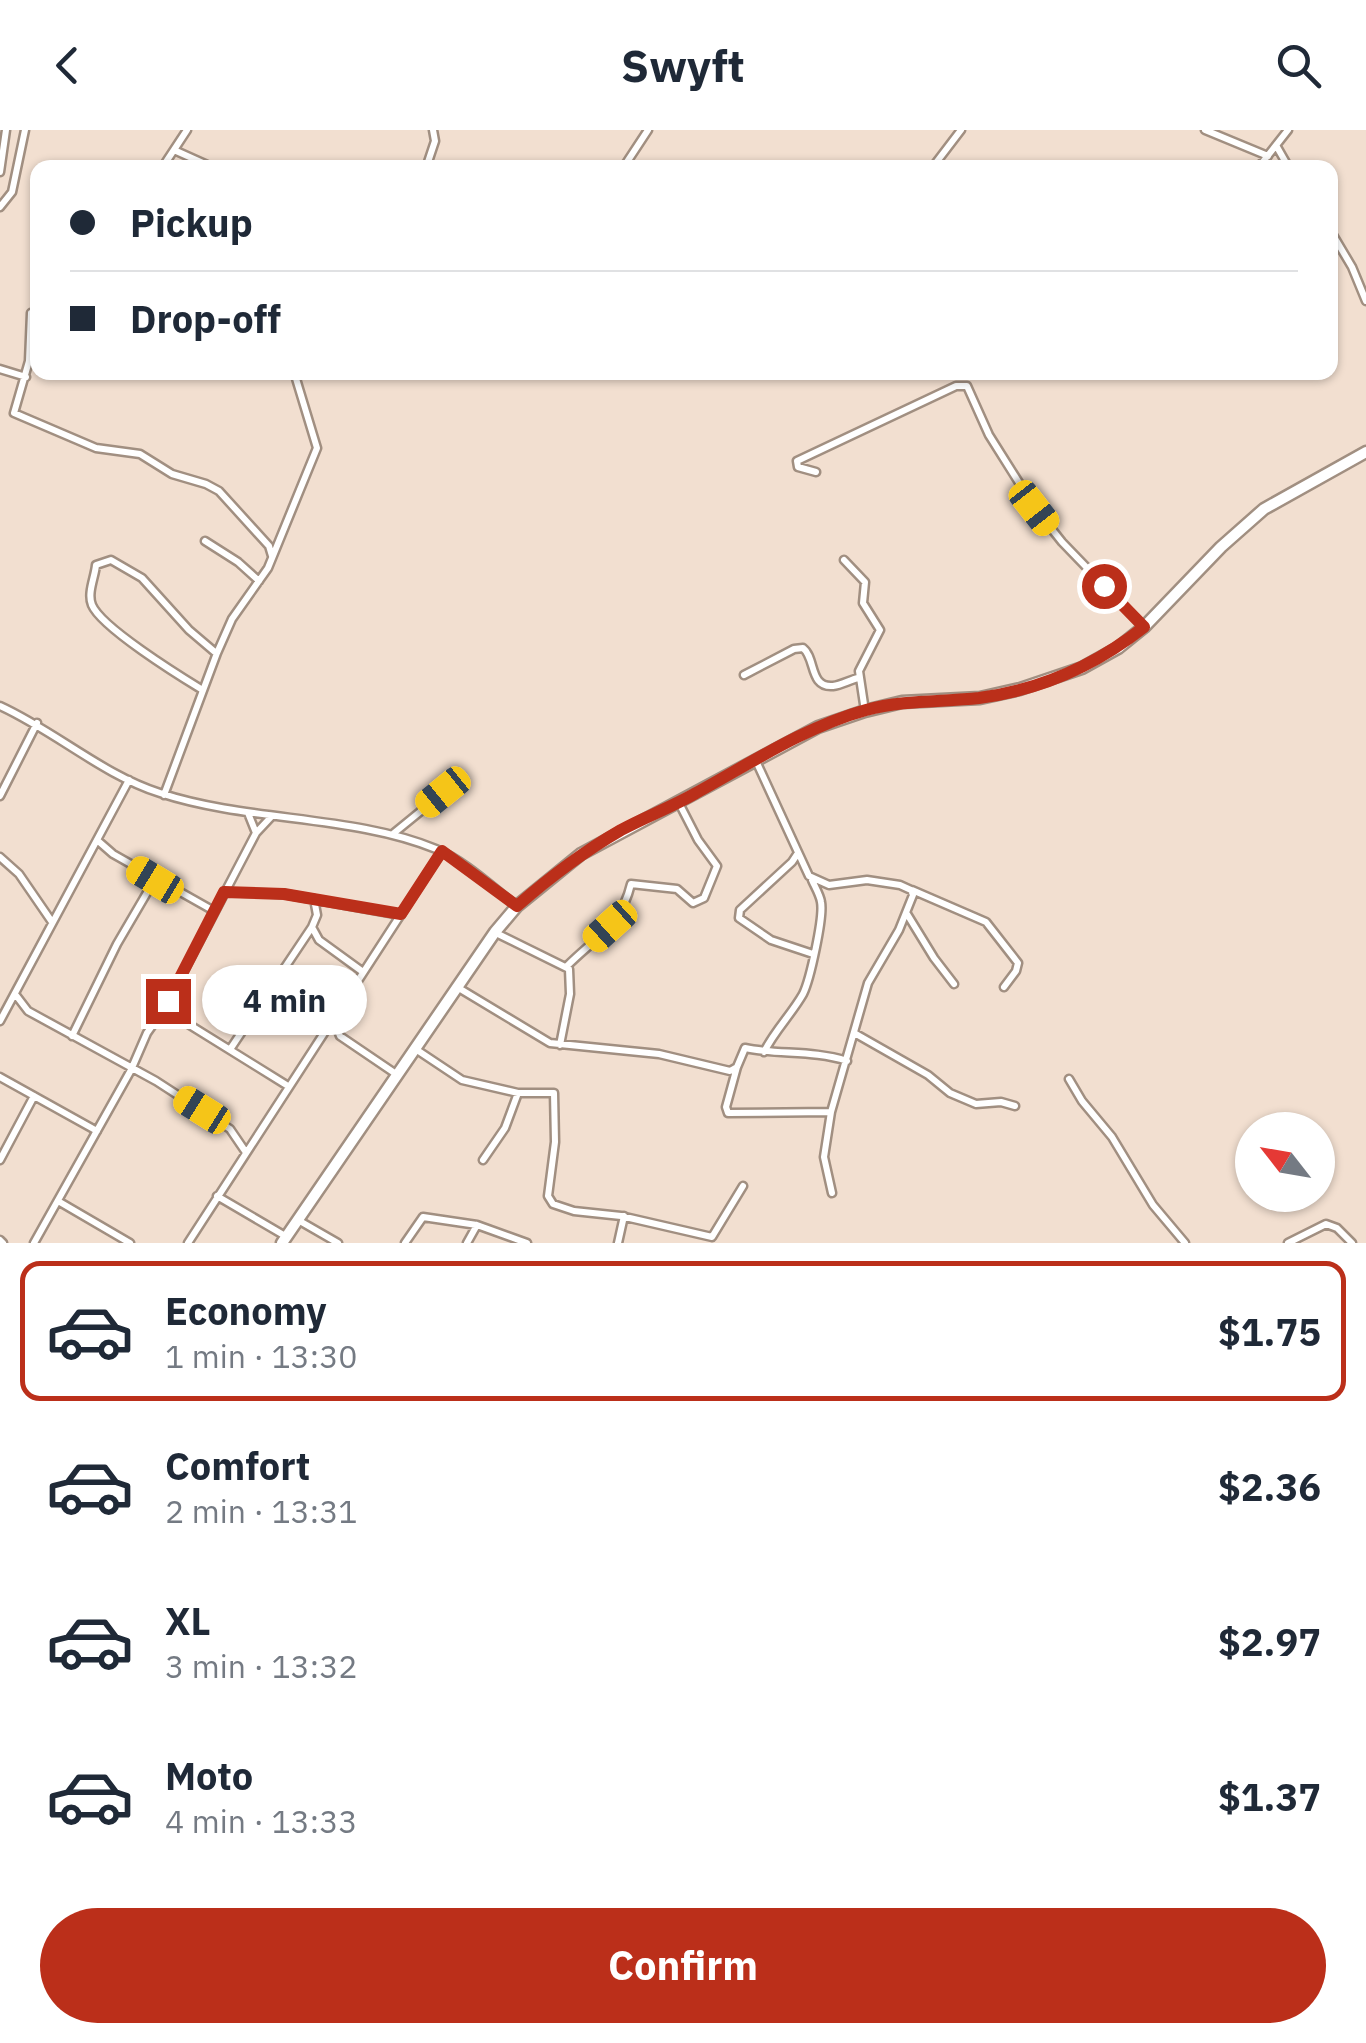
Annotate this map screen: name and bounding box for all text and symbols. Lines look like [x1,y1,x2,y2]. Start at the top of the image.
text: Swyft [621,36,745,94]
icon: back [40,38,95,93]
icon: search [1271,38,1326,93]
text: Pickup [130,198,253,247]
text: Drop-off [130,294,281,343]
car [1004,475,1064,541]
route start [1082,564,1127,609]
car [410,761,476,823]
car [122,852,188,908]
car [578,895,642,957]
callout: 4 min [203,966,368,1036]
route end [146,979,191,1024]
text: 4 min [243,979,326,1021]
car [169,1081,235,1139]
north arrow [1235,1112,1335,1212]
map controls [1235,1112,1335,1212]
icon: car [45,1286,135,1376]
text: Economy [165,1286,327,1335]
text: $1.75 [1218,1307,1321,1356]
text: 1 min · 13:30 [165,1335,358,1377]
icon: car [45,1441,135,1531]
text: Comfort [165,1441,310,1490]
text: $2.36 [1218,1462,1321,1511]
text: 2 min · 13:31 [165,1490,358,1532]
icon: car [45,1596,135,1686]
text: XL [165,1596,211,1645]
text: $2.97 [1218,1617,1321,1666]
text: 3 min · 13:32 [165,1645,358,1687]
icon: car [45,1751,135,1841]
text: Moto [165,1751,253,1800]
text: $1.37 [1218,1772,1321,1821]
text: 4 min · 13:33 [165,1800,358,1842]
button: Confirm [40,1908,1326,2023]

